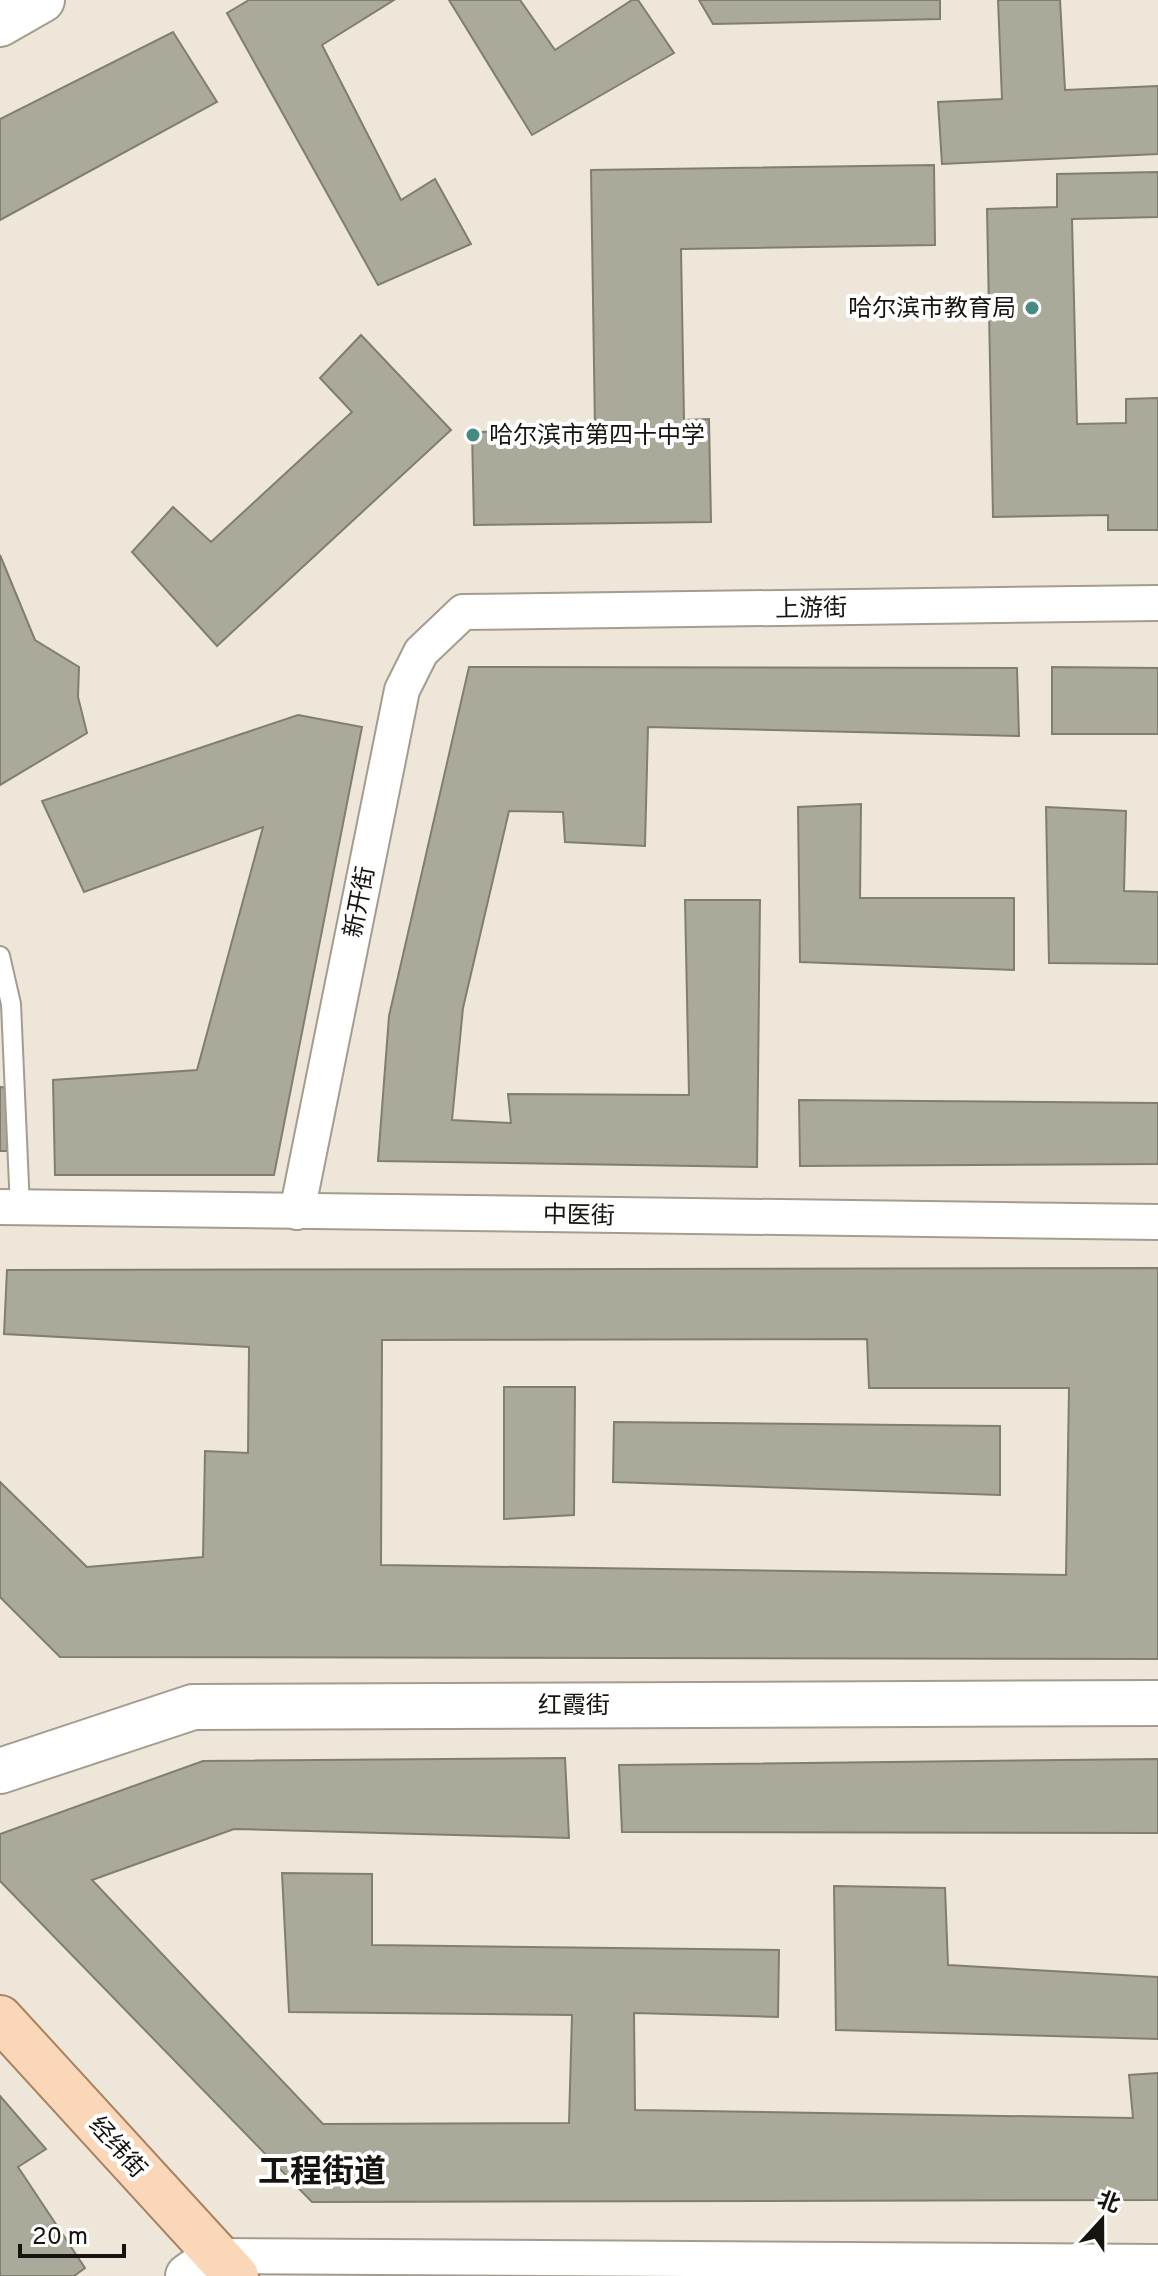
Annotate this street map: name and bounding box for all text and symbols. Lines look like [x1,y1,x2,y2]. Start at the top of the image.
place label: 哈尔滨市教育局 [848,295,1016,325]
marker: 哈尔滨市教育局 [1023,299,1041,317]
place label: 哈尔滨市第四十中学 [489,422,705,452]
marker: 哈尔滨市第四十中学 [464,426,482,444]
street label: 上游街 [775,594,847,626]
street label: 新开街 [339,864,383,941]
street label: 中医街 [543,1201,615,1233]
street label: 红霞街 [538,1692,610,1722]
street label: 经纬街 [81,2112,152,2185]
district label: 工程街道 [258,2154,386,2194]
north arrow [1062,2180,1142,2260]
text: 北 [1093,2187,1123,2220]
scale bar [20,2208,124,2258]
text: 20 m [32,2223,88,2253]

